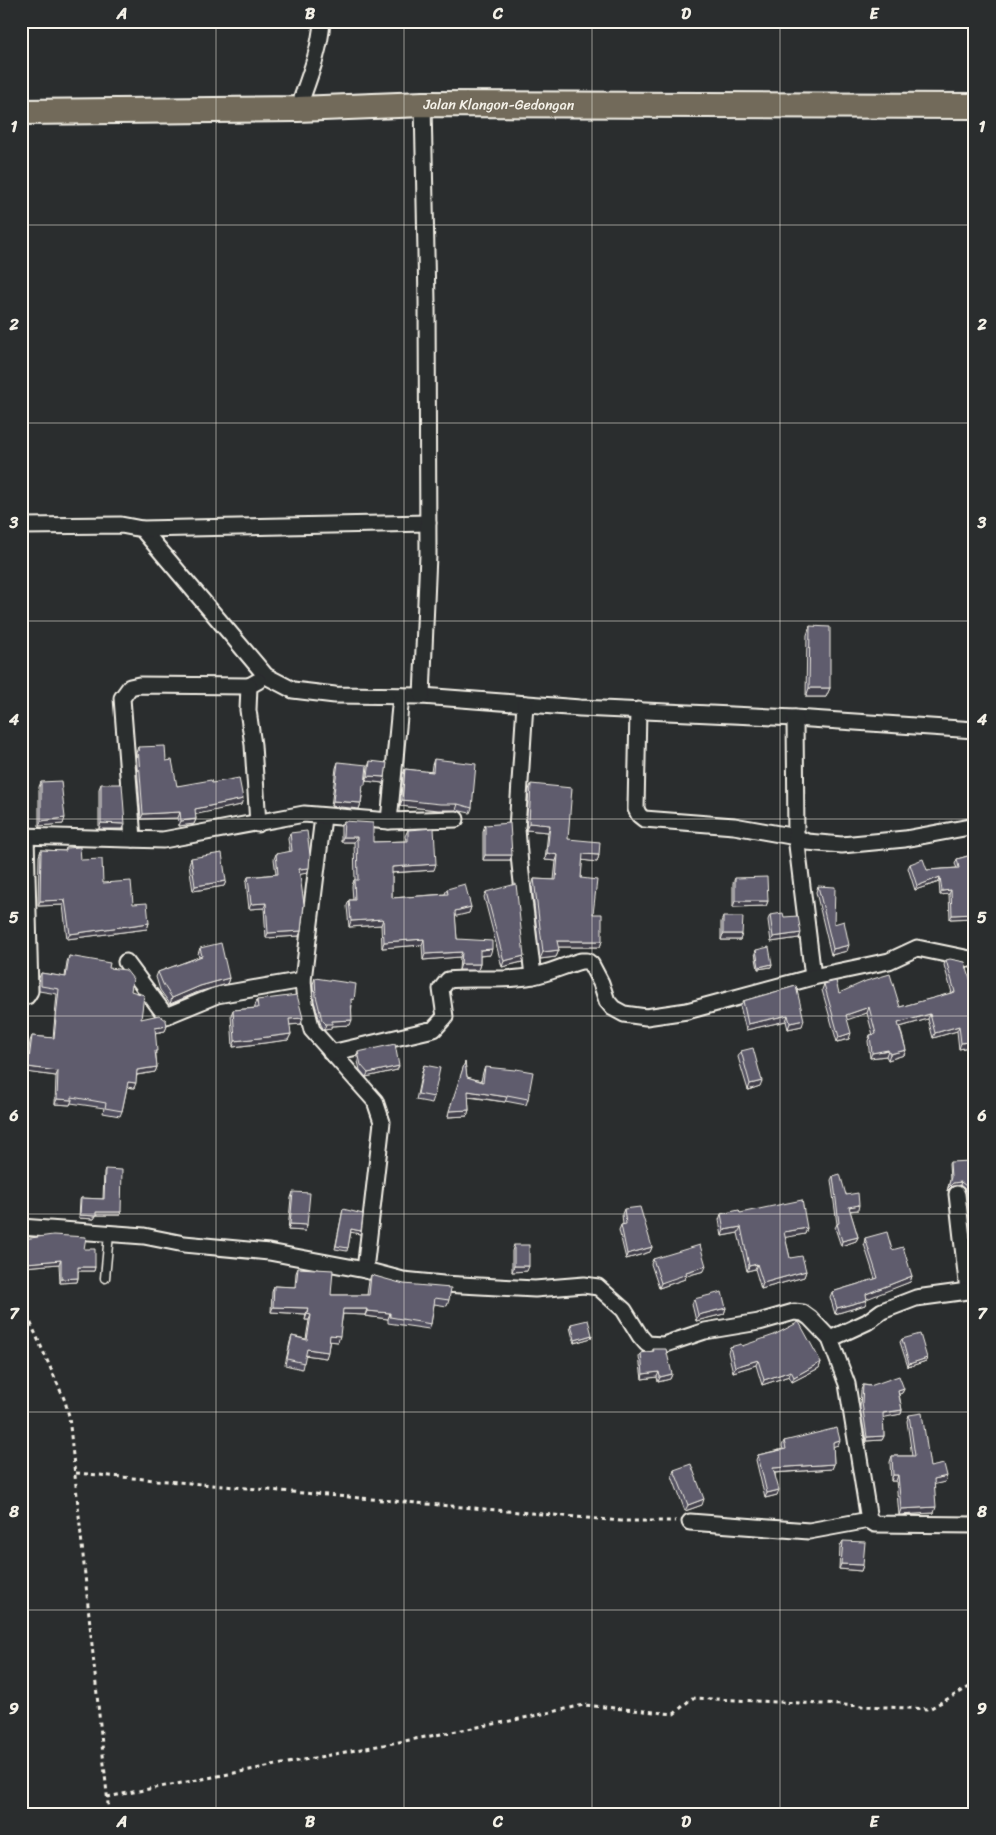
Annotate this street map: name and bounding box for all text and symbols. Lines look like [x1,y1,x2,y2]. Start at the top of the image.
text: A [116,0,127,28]
text: B [305,0,316,28]
text: C [492,0,504,28]
text: D [681,0,691,28]
text: E [870,0,880,28]
street label: Jalan Klangon-Gedongan [422,91,575,117]
text: 1 [11,112,18,141]
text: 1 [979,112,986,141]
text: 2 [8,310,19,339]
text: 2 [976,310,987,339]
text: 3 [9,508,19,537]
text: 3 [977,508,987,537]
text: 4 [8,705,19,734]
text: 4 [976,705,987,734]
text: 5 [9,903,19,932]
text: 5 [977,903,987,932]
text: 6 [8,1101,19,1130]
text: 6 [976,1101,987,1130]
text: 7 [9,1299,20,1328]
text: 7 [977,1299,988,1328]
text: 8 [8,1497,19,1526]
text: 8 [976,1497,987,1526]
text: 9 [9,1694,19,1723]
text: 9 [977,1694,987,1723]
text: A [116,1807,127,1835]
text: B [305,1807,316,1835]
text: C [492,1807,504,1835]
text: D [681,1807,691,1835]
text: E [870,1807,880,1835]

